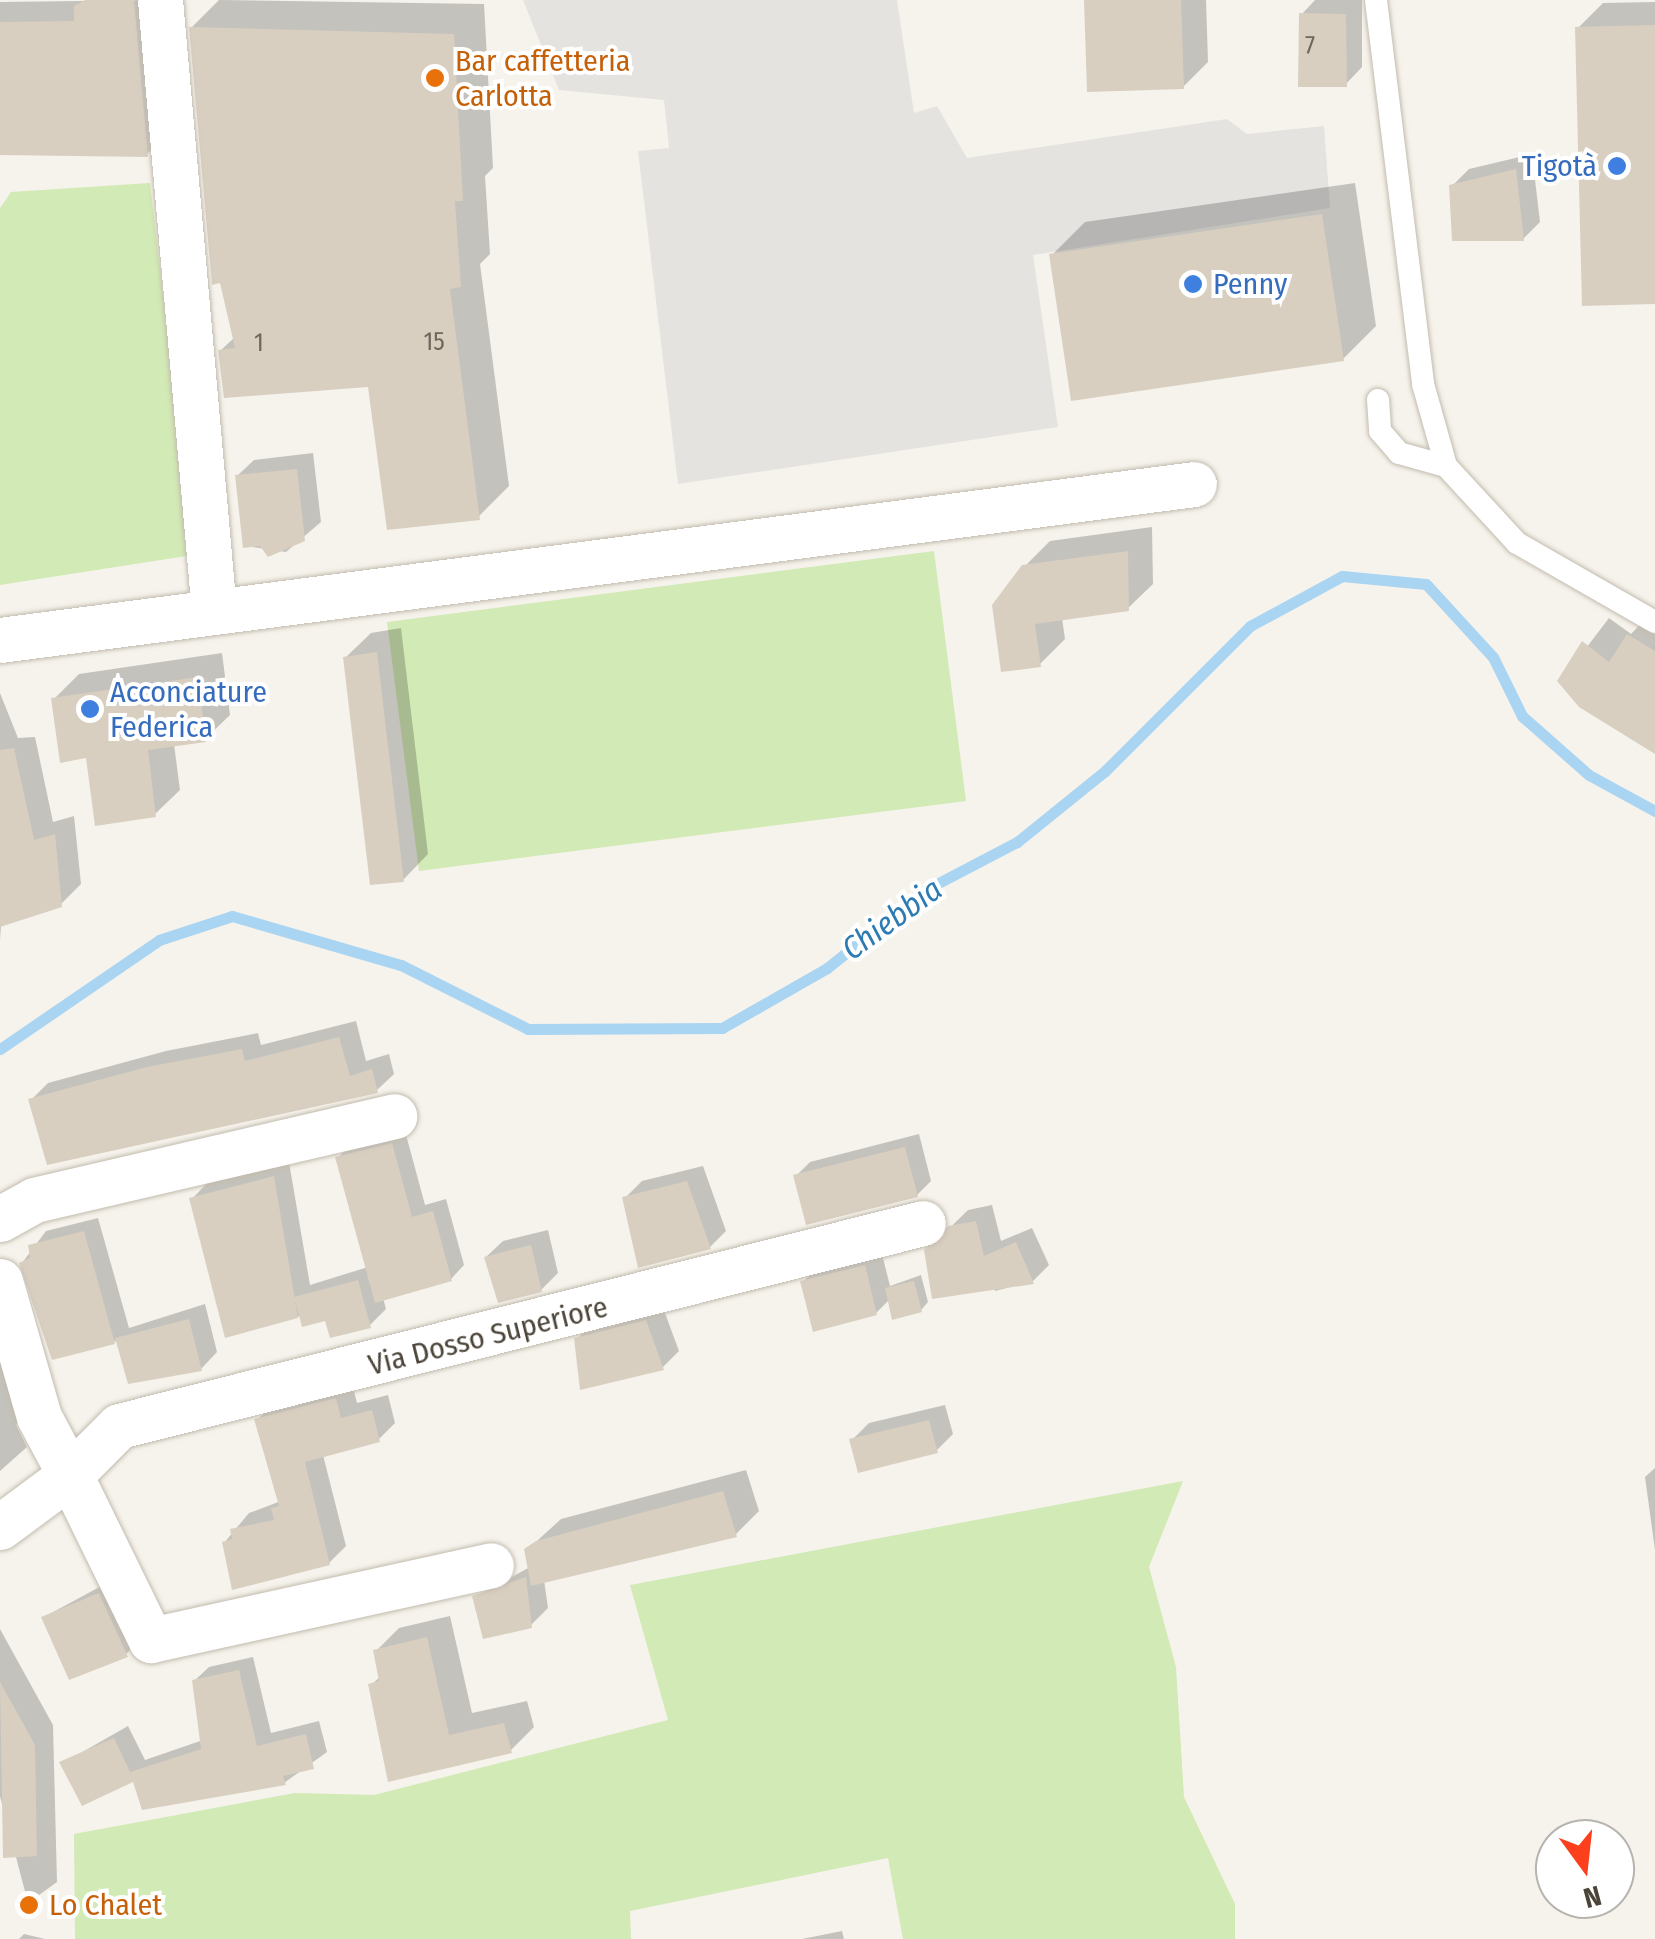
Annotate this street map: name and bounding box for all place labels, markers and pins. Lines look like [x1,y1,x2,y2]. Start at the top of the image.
place label: Bar caffetteria Carlotta [455,43,630,114]
marker: Bar caffetteria Carlotta [424,67,446,89]
place label: Tigotà [1522,148,1597,184]
marker: Tigotà [1606,155,1628,177]
place label: Penny [1213,266,1287,302]
marker: Penny [1182,273,1204,295]
place label: Acconciature Federica [110,674,267,744]
marker: Acconciature Federica [79,698,101,720]
place label: Lo Chalet [49,1887,162,1923]
marker: Lo Chalet [18,1894,40,1916]

